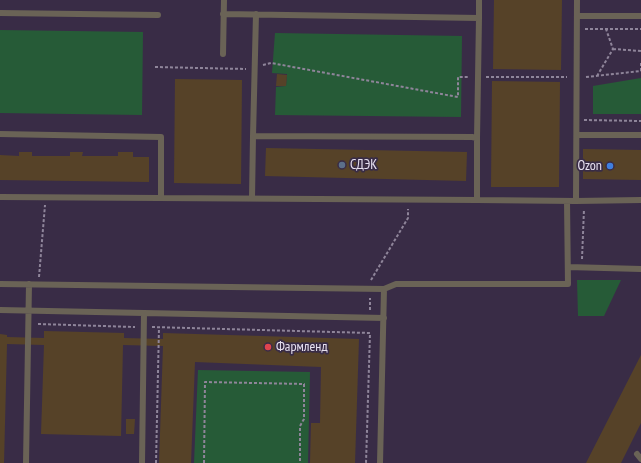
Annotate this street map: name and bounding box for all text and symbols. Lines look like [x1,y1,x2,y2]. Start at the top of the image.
place label: СДЭК [350,157,377,173]
place label: Ozon [577,158,602,174]
marker: СДЭК [337,160,347,170]
marker: Ozon [605,161,615,171]
place label: Фармленд [276,339,328,355]
marker: Фармленд [263,342,273,352]

